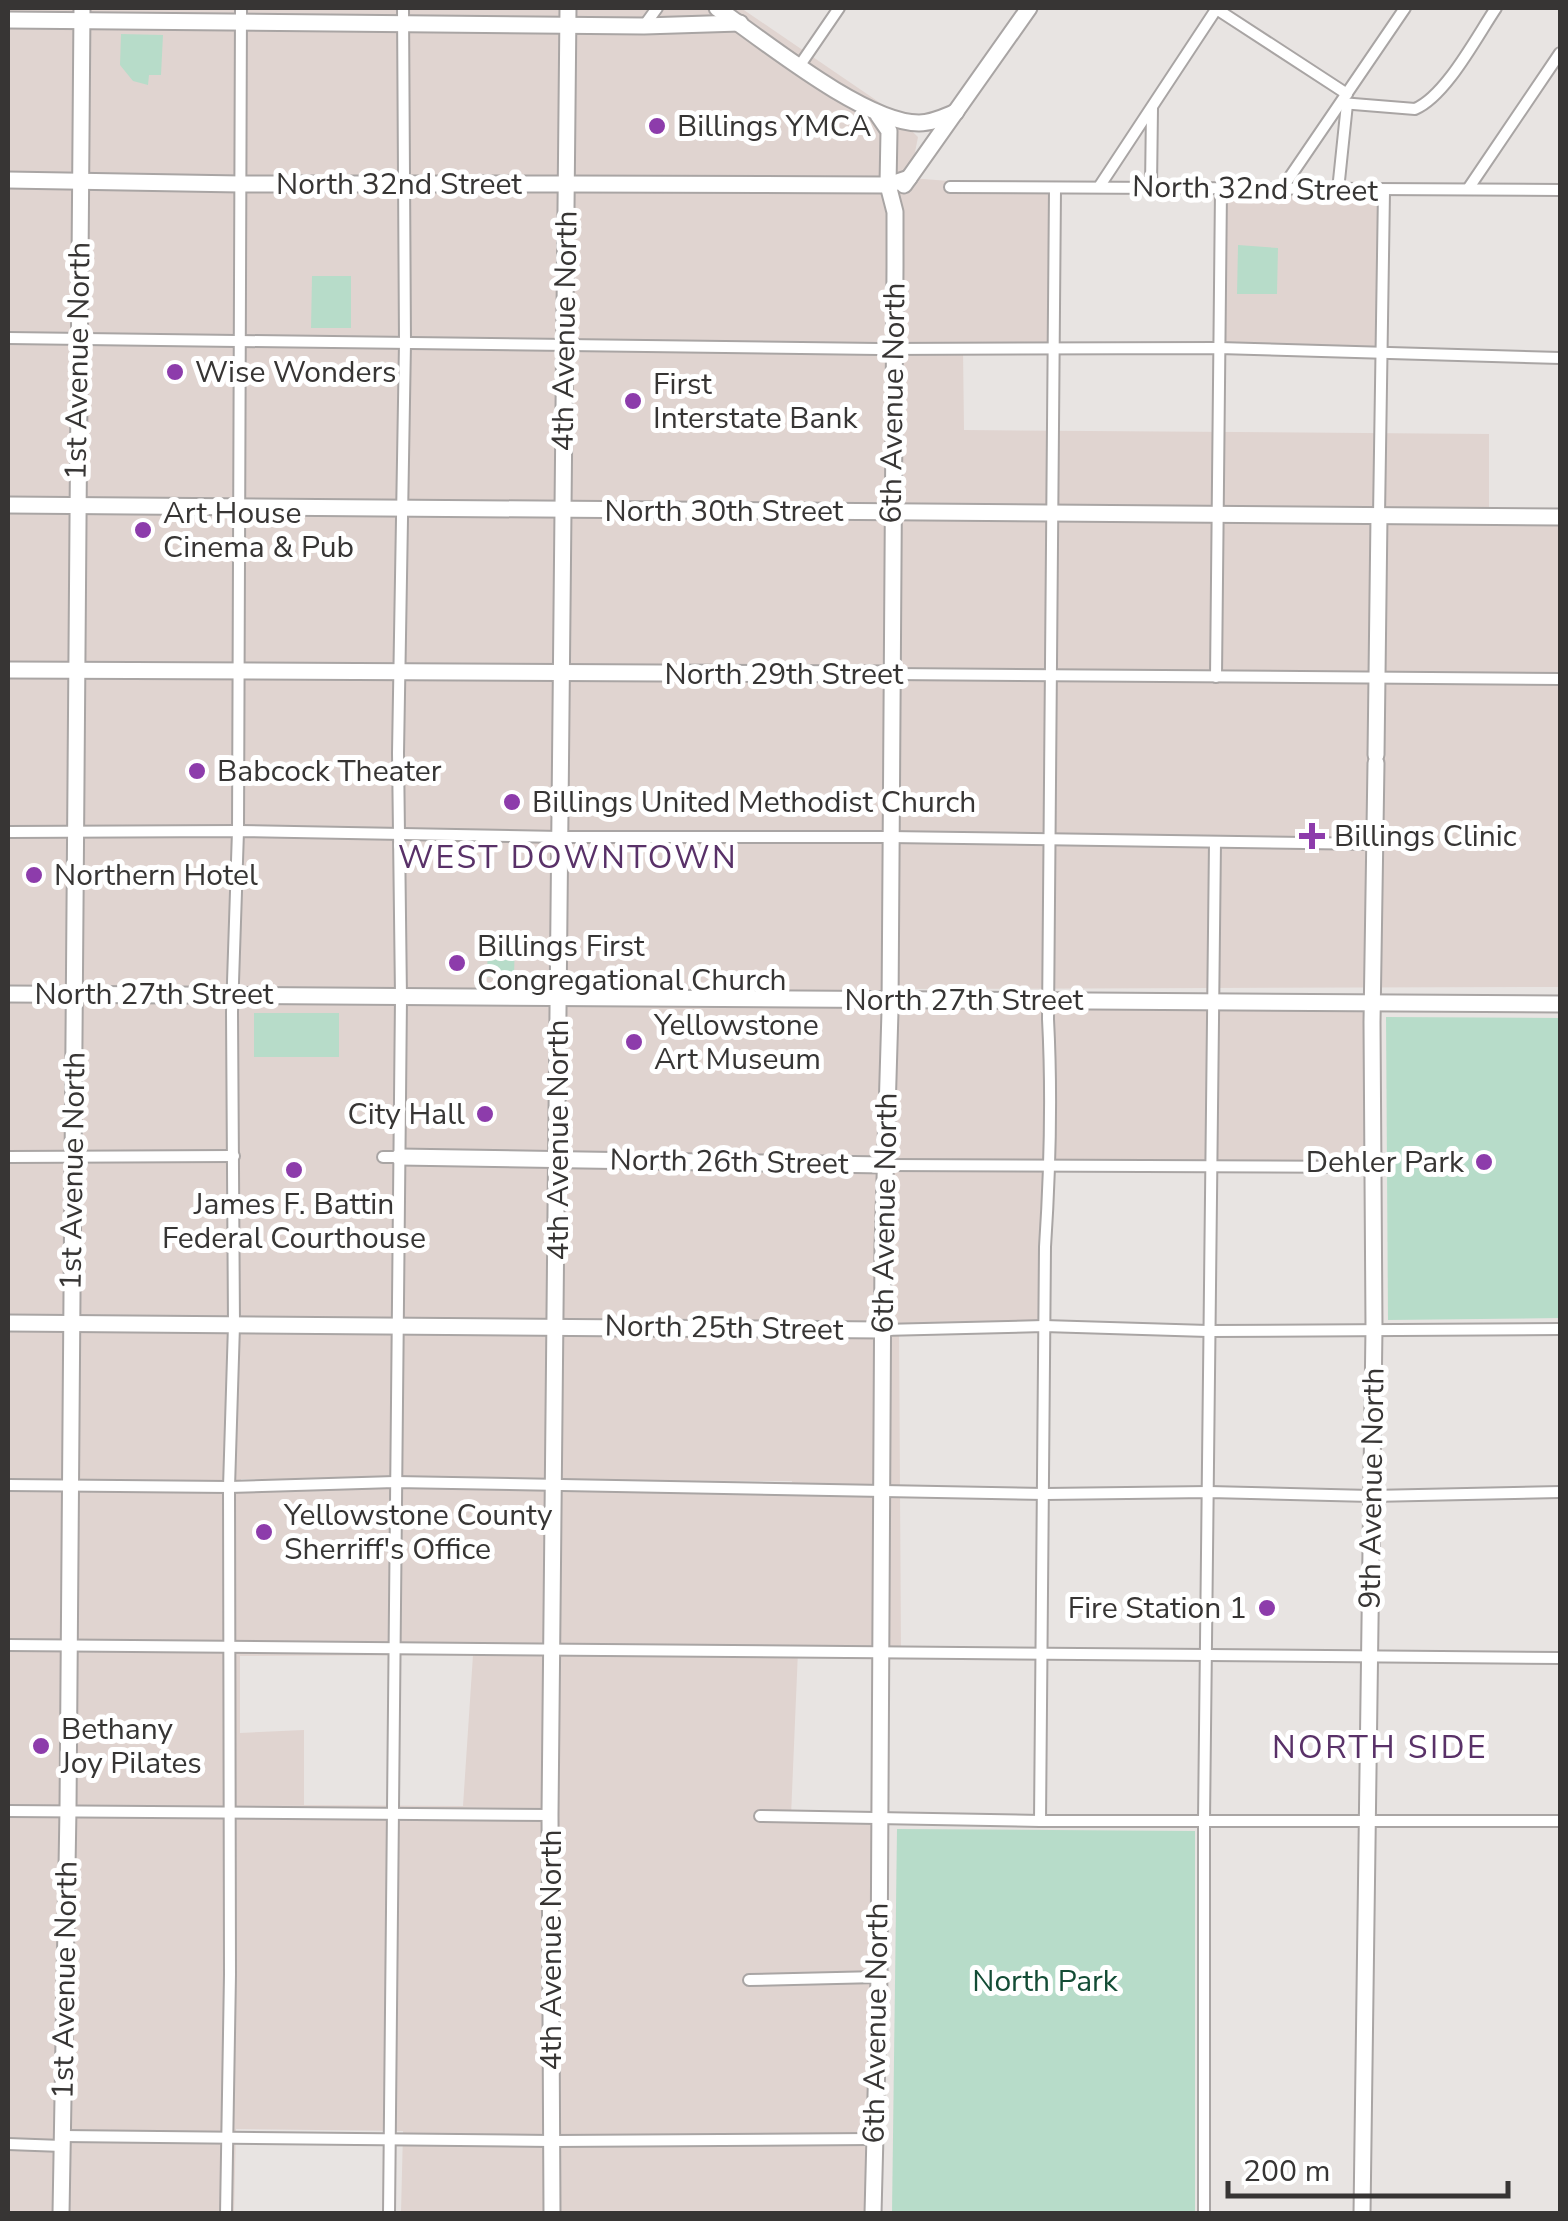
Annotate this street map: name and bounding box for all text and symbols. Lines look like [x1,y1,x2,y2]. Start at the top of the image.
place label: Billings YMCA [677,106,871,147]
marker: Billings YMCA [646,115,668,137]
street label: North 32nd Street [276,164,522,205]
street label: North 32nd Street [1132,166,1379,212]
street label: 4th Avenue North [542,210,588,452]
street label: 1st Avenue North [55,242,101,480]
street label: 6th Avenue North [870,282,916,524]
place label: Wise Wonders [195,352,397,393]
marker: Wise Wonders [164,361,186,383]
place label: First Interstate Bank [653,364,859,439]
marker: First Interstate Bank [622,390,644,412]
street label: North 30th Street [605,491,844,532]
place label: Art House Cinema & Pub [163,493,354,568]
marker: Art House Cinema & Pub [132,519,154,541]
street label: North 29th Street [665,654,904,695]
place label: Babcock Theater [217,751,442,792]
marker: Babcock Theater [186,760,208,782]
place label: Billings United Methodist Church [532,782,976,823]
marker: Billings United Methodist Church [501,791,523,813]
place label: Billings Clinic [1334,816,1517,857]
marker: Billings Clinic [1299,823,1325,849]
district label: WEST DOWNTOWN [398,836,738,879]
place label: Northern Hotel [54,855,258,896]
marker: Northern Hotel [23,864,45,886]
place label: Billings First Congregational Church [477,926,787,1001]
marker: Billings First Congregational Church [446,952,468,974]
street label: North 27th Street [35,974,274,1015]
street label: North 27th Street [845,980,1084,1021]
place label: Yellowstone Art Museum [653,1005,821,1080]
street label: 4th Avenue North [538,1019,579,1261]
marker: Yellowstone Art Museum [623,1031,645,1053]
street label: 1st Avenue North [50,1052,96,1290]
street label: 6th Avenue North [862,1092,908,1334]
place label: City Hall [348,1094,465,1135]
marker: City Hall [474,1103,496,1125]
street label: North 26th Street [609,1139,849,1185]
place label: Dehler Park [1306,1142,1465,1183]
marker: Dehler Park [1473,1151,1495,1173]
marker: James F. Battin Federal Courthouse [283,1159,305,1181]
place label: James F. Battin Federal Courthouse [162,1184,426,1259]
street label: North 25th Street [604,1305,844,1351]
street label: 9th Avenue North [1349,1367,1395,1609]
place label: Yellowstone County Sherriff's Office [283,1495,553,1570]
marker: Yellowstone County Sherriff's Office [253,1521,275,1543]
place label: Fire Station 1 [1068,1588,1247,1629]
marker: Fire Station 1 [1256,1597,1278,1619]
place label: Bethany Joy Pilates [60,1709,202,1784]
district label: NORTH SIDE [1272,1726,1488,1769]
marker: Bethany Joy Pilates [30,1735,52,1757]
street label: 4th Avenue North [531,1829,572,2071]
street label: 1st Avenue North [42,1861,88,2099]
street label: 6th Avenue North [853,1902,899,2144]
park label: North Park [972,1961,1119,2002]
scale bar [1228,2136,1508,2198]
text: 200 m [1243,2151,1330,2192]

